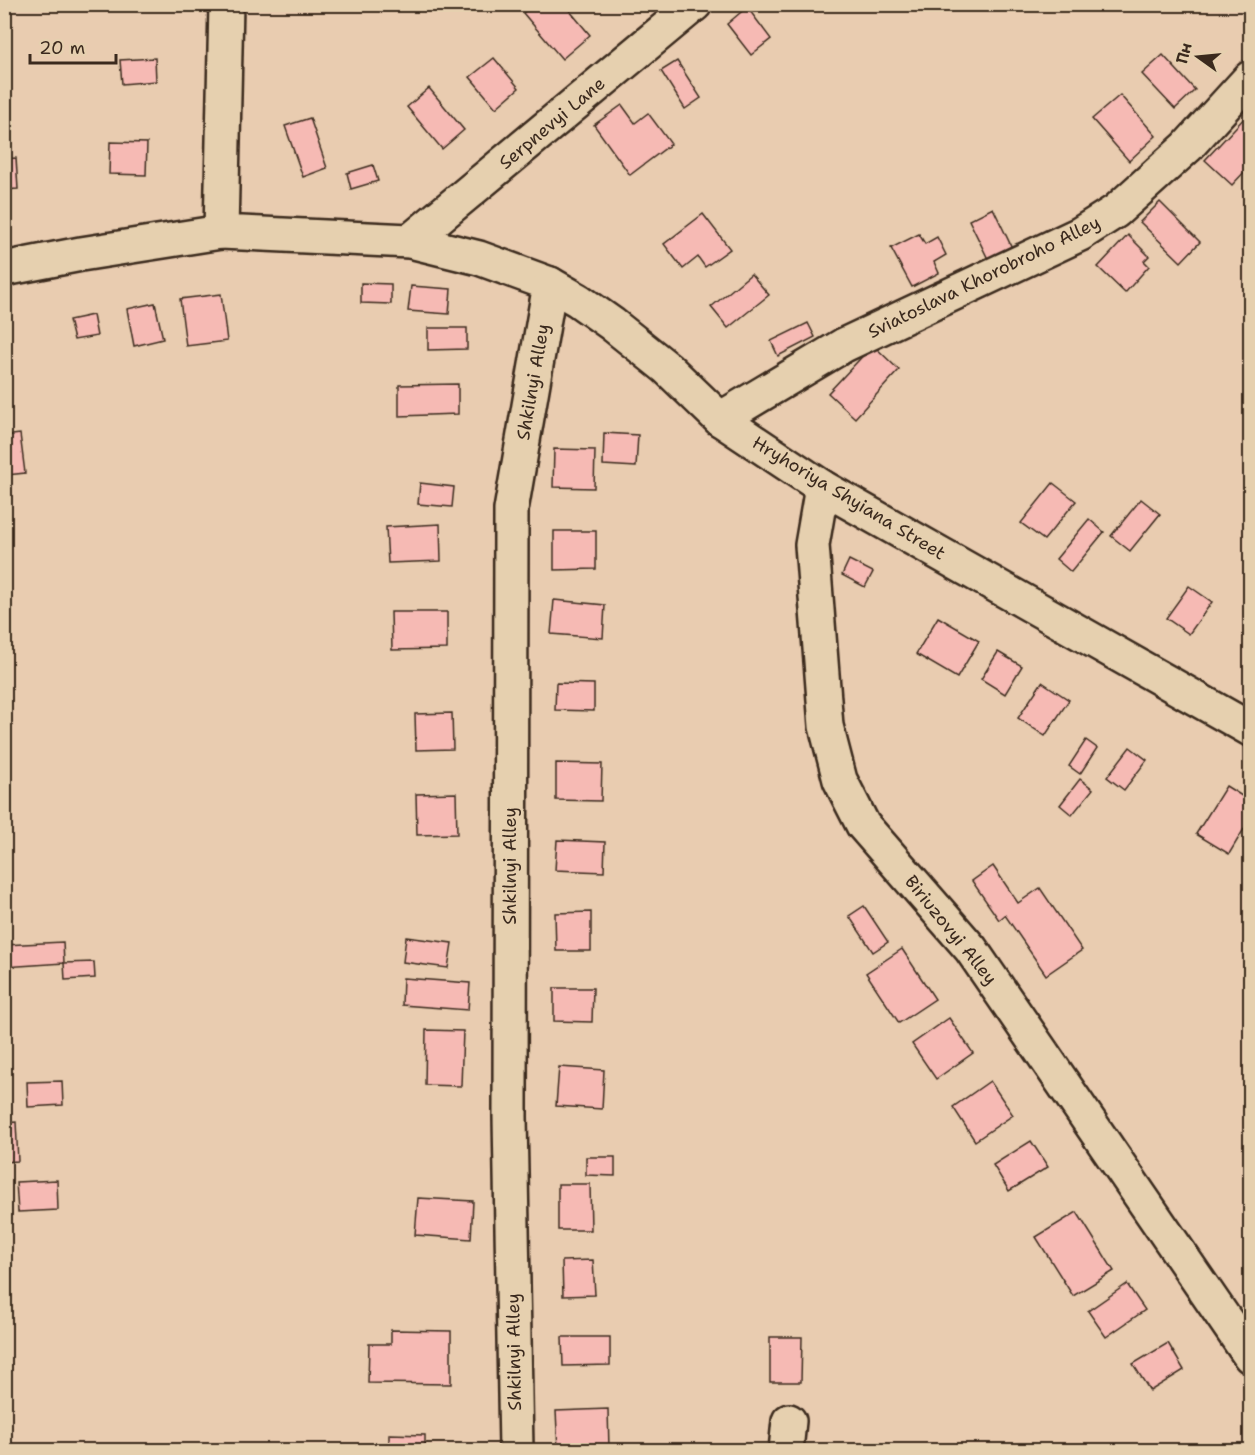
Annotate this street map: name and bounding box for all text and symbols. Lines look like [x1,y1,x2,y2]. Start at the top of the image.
scale bar [30,27,116,65]
north arrow [1168,27,1228,87]
text: 20 m [39,36,85,60]
text: Пн [1171,40,1197,66]
street label: Serpnevyi Lane [494,71,610,175]
street label: Sviatoslava Khorobroho Alley [864,210,1104,344]
street label: Shkilnyi Alley [511,322,555,442]
street label: Hryhoriya Shyiana Street [748,431,950,565]
street label: Shkilnyi Alley [498,807,522,925]
street label: Biriuzovyi Alley [899,870,1003,990]
street label: Shkilnyi Alley [501,1293,527,1411]

